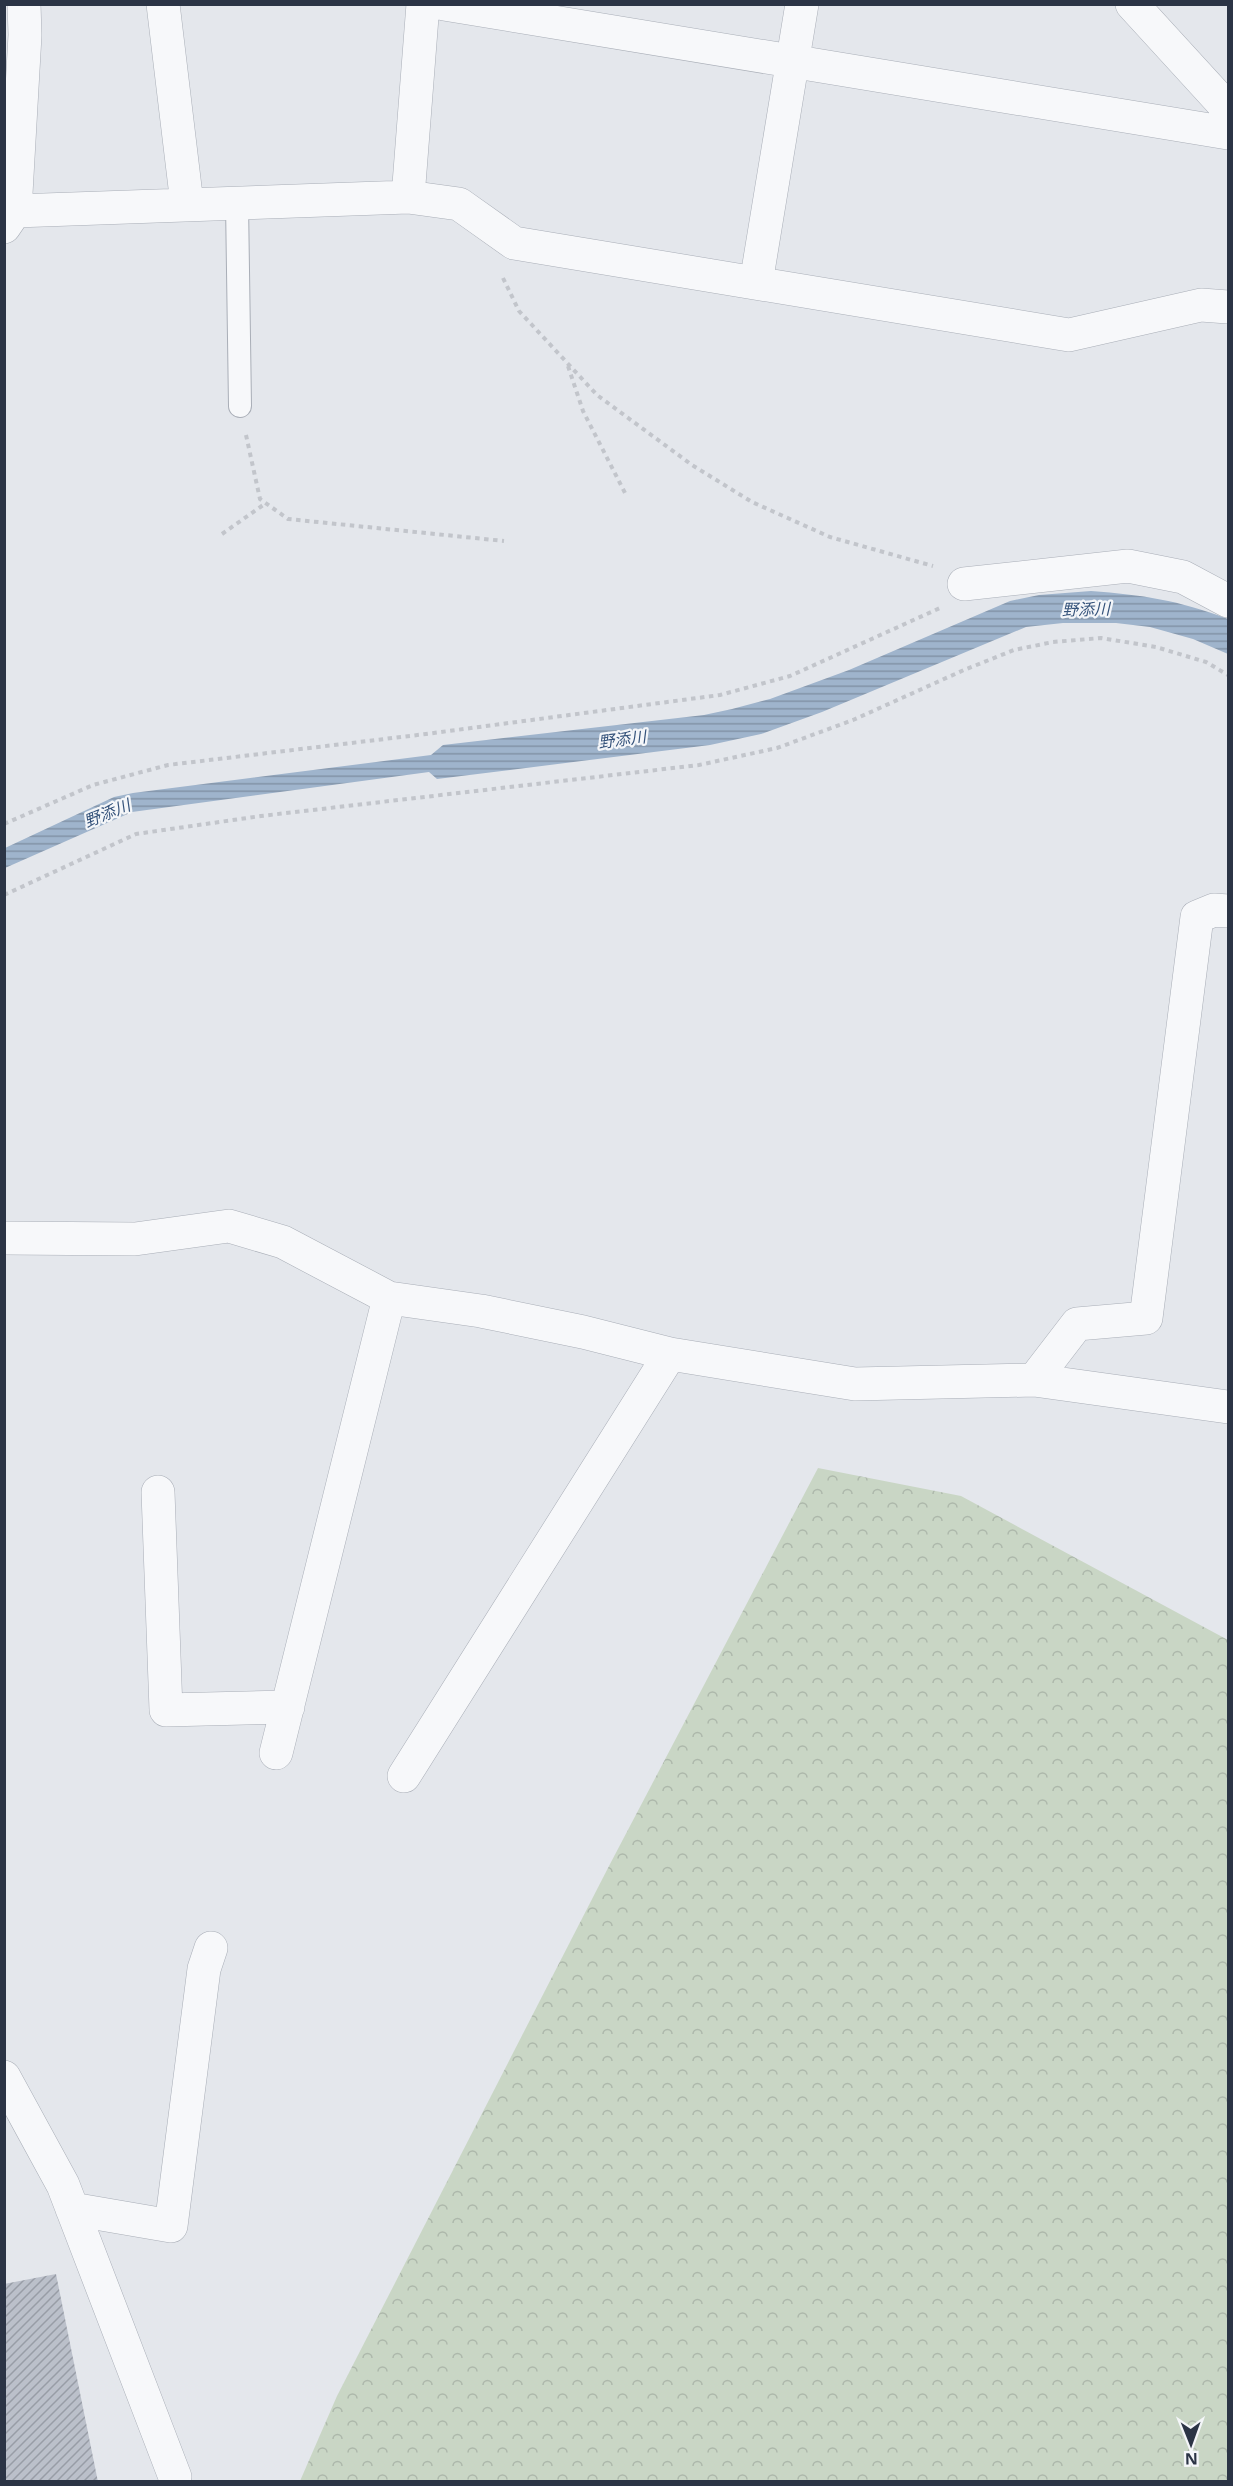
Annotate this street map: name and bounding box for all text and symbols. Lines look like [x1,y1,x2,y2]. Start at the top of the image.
water label: 野添川 [1062,598,1112,620]
water label: 野添川 [597,725,649,753]
water label: 野添川 [81,793,135,832]
north arrow [1161,2414,1221,2474]
text: N [1185,2448,1198,2470]

